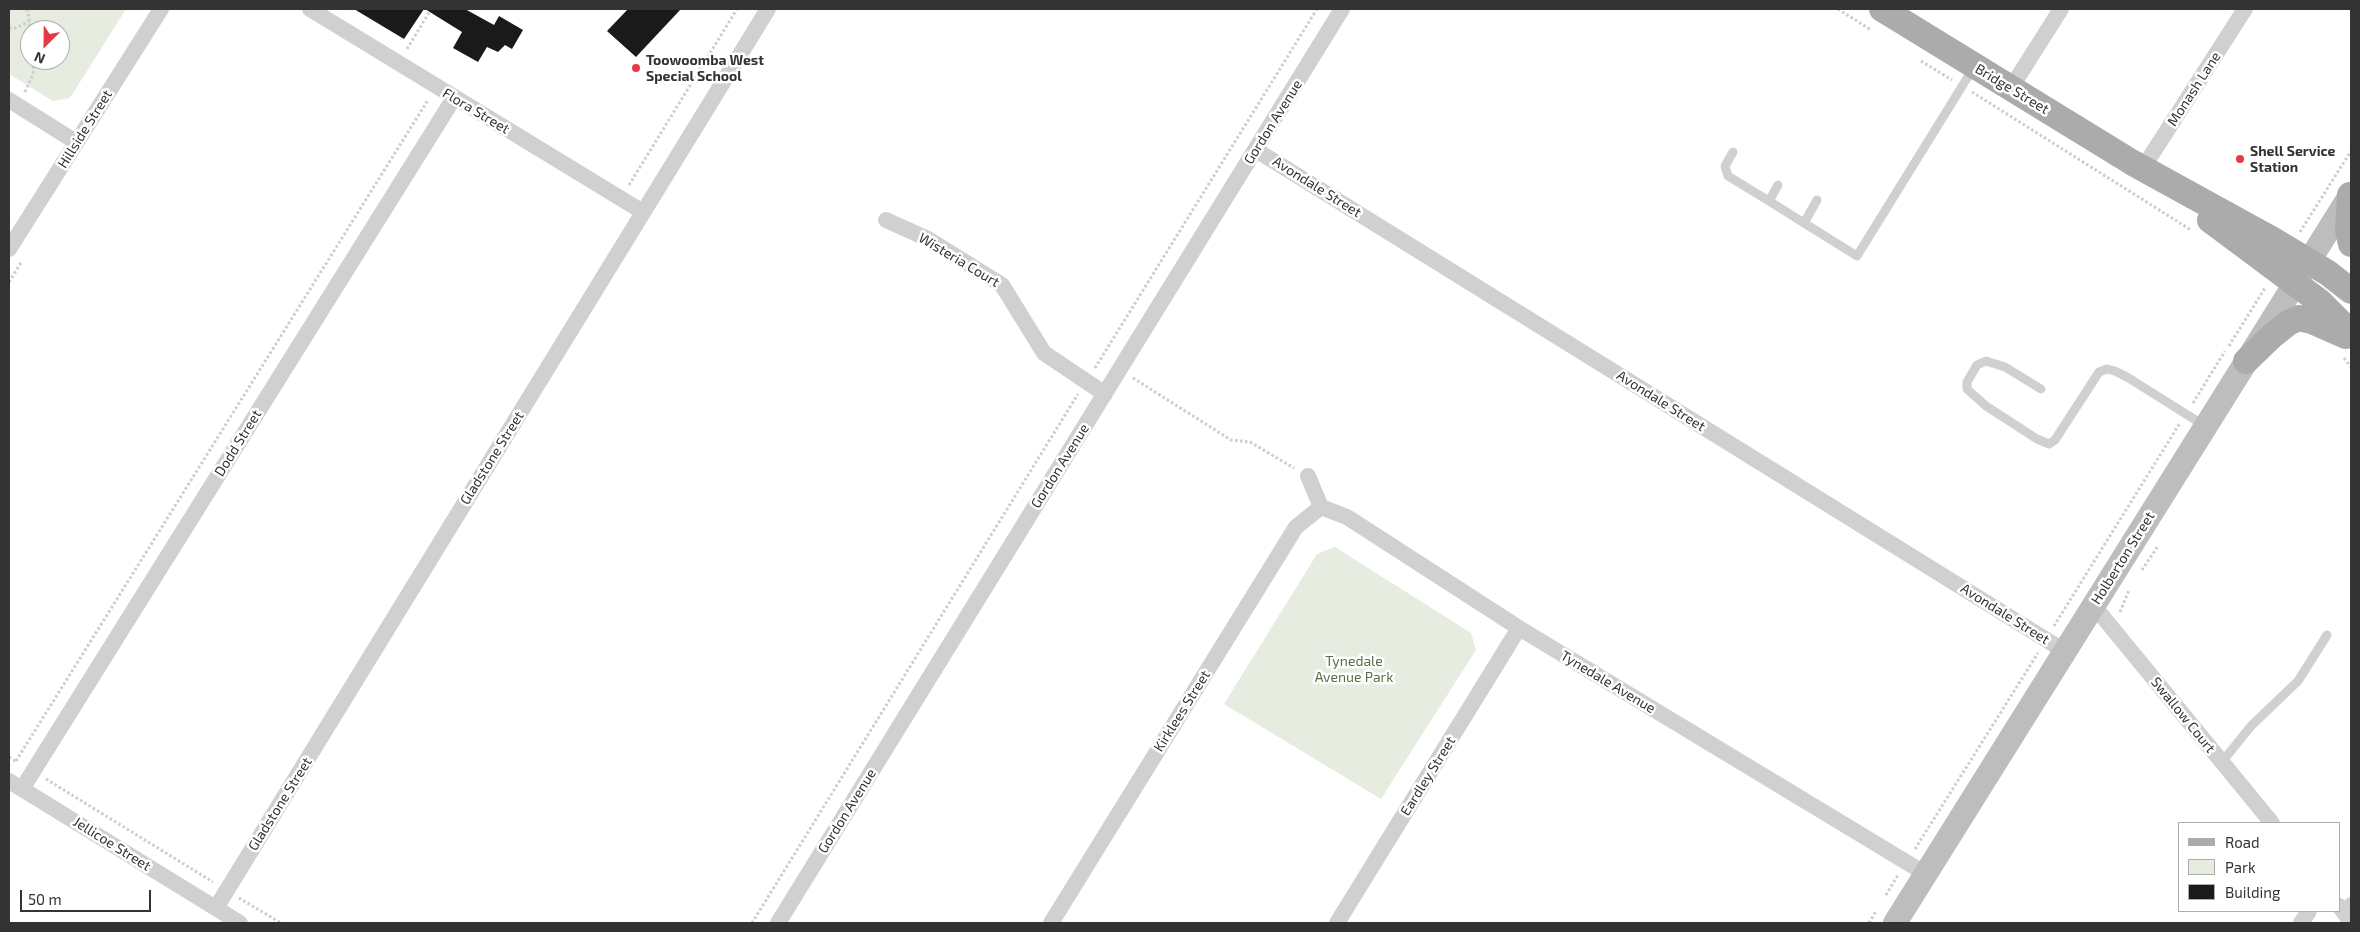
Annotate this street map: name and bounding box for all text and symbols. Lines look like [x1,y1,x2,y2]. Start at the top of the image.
north arrow [20,20,70,70]
text: N [31,49,47,68]
street label: Monash Lane [2164,49,2224,129]
place label: Toowoomba West Special School [646,52,764,84]
street label: Bridge Street [1972,60,2052,118]
marker: Toowoomba West Special School [630,62,642,74]
street label: Gordon Avenue [1240,77,1306,167]
street label: Flora Street [440,84,512,138]
street label: Hillside Street [54,87,116,171]
place label: Shell Service Station [2250,143,2336,176]
street label: Avondale Street [1270,153,1364,221]
marker: Shell Service Station [2234,153,2246,165]
street label: Wisteria Court [915,229,1003,291]
street label: Avondale Street [1614,367,1708,435]
street label: Dodd Street [211,407,265,479]
street label: Gladstone Street [457,408,527,508]
street label: Gordon Avenue [1027,421,1093,511]
street label: Holberton Street [2088,509,2158,607]
street label: Avondale Street [1958,580,2052,648]
street label: Tynedale Avenue [1558,647,1658,717]
park label: Tynedale Avenue Park [1315,653,1393,686]
street label: Kirklees Street [1150,667,1214,755]
street label: Swallow Court [2147,674,2219,756]
street label: Eardley Street [1397,733,1459,819]
street label: Gladstone Street [245,754,315,854]
street label: Gordon Avenue [814,766,880,856]
street label: Jellicoe Street [70,813,154,875]
legend [2178,822,2340,912]
text: Road [2225,833,2260,851]
text: Park [2225,858,2256,876]
scale bar [22,880,154,912]
text: Building [2225,883,2280,901]
text: 50 m [28,890,62,908]

